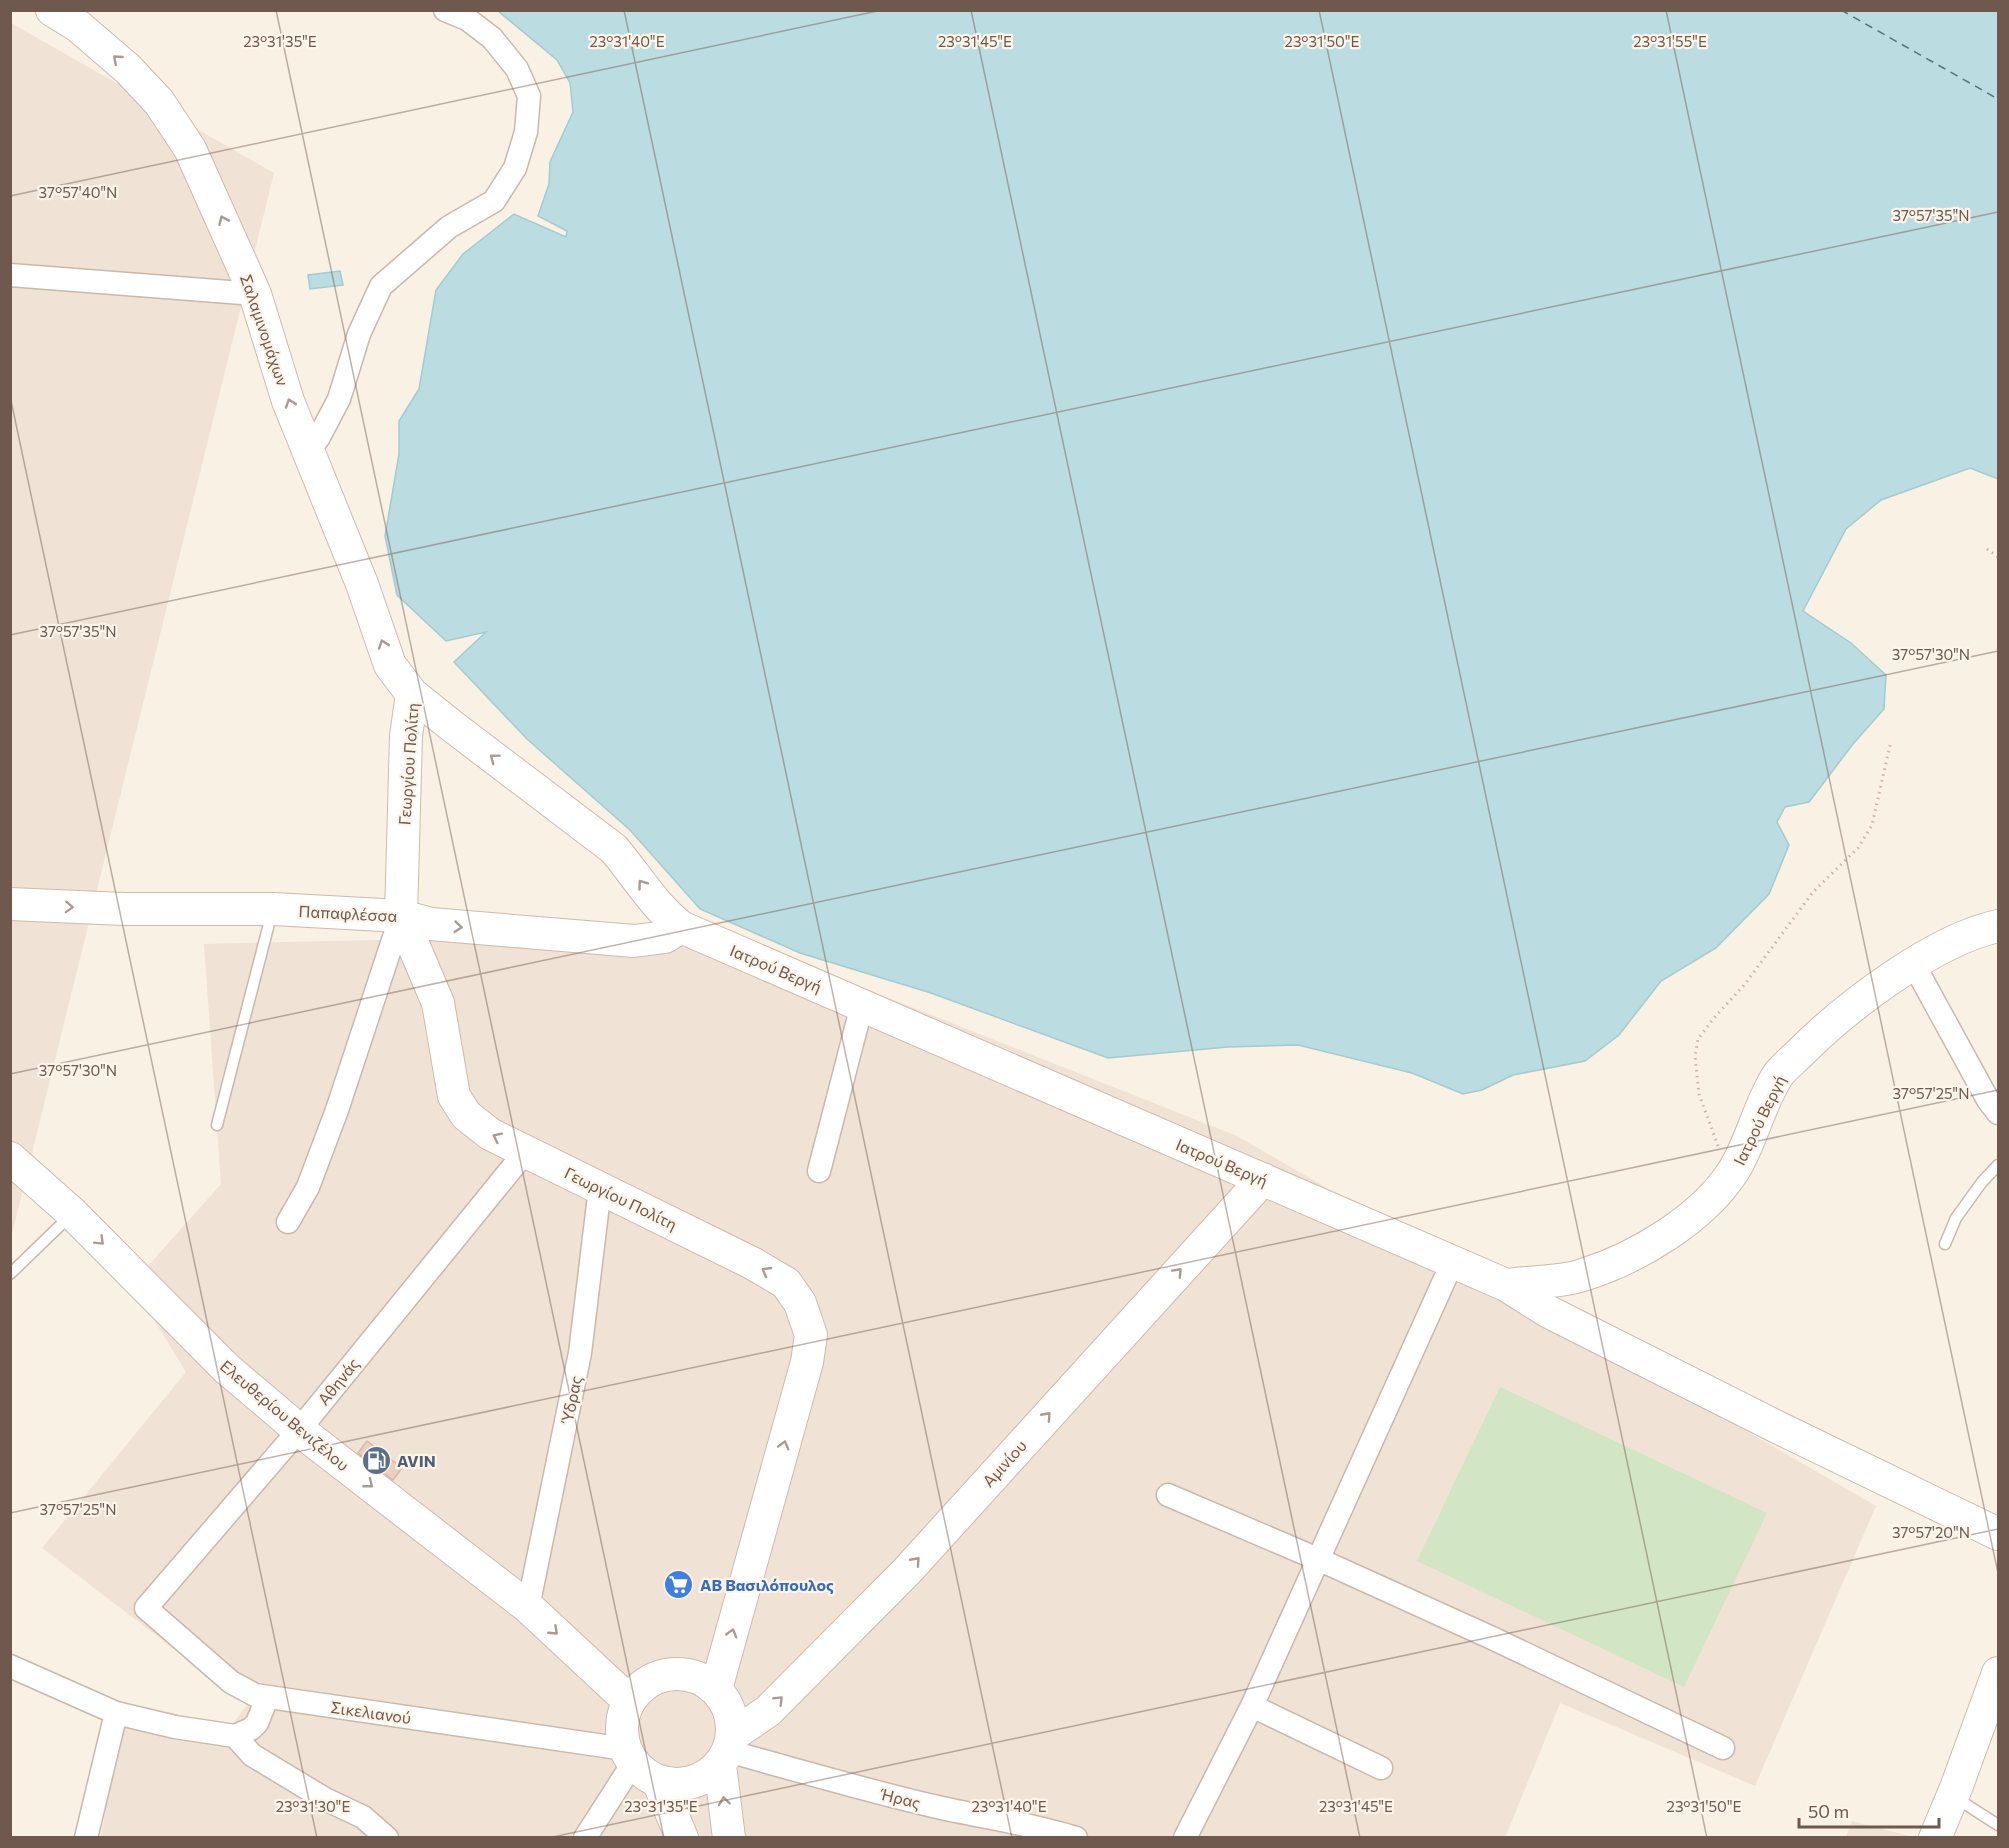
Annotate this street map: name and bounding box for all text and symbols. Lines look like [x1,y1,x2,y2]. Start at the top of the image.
text: 23°31'35"E [243,32,317,50]
text: 23°31'40"E [589,32,665,50]
text: 23°31'45"E [938,32,1012,50]
text: 23°31'50"E [1285,32,1359,50]
text: 23°31'55"E [1633,32,1707,50]
one-way arrow [113,55,124,66]
text: 37°57'40"N [39,183,117,201]
text: 37°57'35"N [1892,206,1970,224]
one-way arrow [219,216,231,227]
street label: Σαλαμινομάχων [237,272,293,388]
one-way arrow [284,398,297,409]
text: 37°57'35"N [39,622,117,640]
one-way arrow [378,639,390,650]
text: 37°57'30"N [1892,645,1970,663]
street label: Γεωργίου Πολίτη [394,702,422,826]
one-way arrow [490,755,501,766]
one-way arrow [638,880,649,891]
one-way arrow [64,900,73,913]
street label: Παπαφλέσσα [298,901,398,925]
one-way arrow [454,920,463,933]
street label: Ιατρού Βεργή [727,940,825,996]
text: 37°57'30"N [39,1061,117,1079]
street label: Ιατρού Βεργή [1729,1072,1789,1168]
text: 37°57'25"N [1893,1084,1969,1102]
one-way arrow [493,1133,504,1145]
street label: Ιατρού Βεργή [1173,1134,1271,1190]
street label: Γεωργίου Πολίτη [562,1163,680,1233]
one-way arrow [93,1234,103,1245]
one-way arrow [762,1267,772,1279]
one-way arrow [1171,1268,1182,1278]
street label: Αθηνάς [313,1354,363,1408]
street label: Ελευθερίου Βενιζέλου [217,1356,353,1474]
street label: Ύδρας [556,1374,585,1426]
one-way arrow [1039,1412,1050,1423]
street label: Αμινίου [978,1436,1030,1490]
one-way arrow [776,1440,789,1450]
fuel station icon: AVIN [360,1444,392,1476]
place label: AVIN [397,1451,436,1470]
one-way arrow [362,1476,373,1487]
text: 37°57'25"N [40,1500,116,1518]
text: 37°57'20"N [1892,1523,1970,1541]
one-way arrow [909,1557,920,1567]
supermarket icon: ΑΒ Βασιλόπουλος [663,1568,695,1600]
place label: ΑΒ Βασιλόπουλος [700,1575,834,1594]
one-way arrow [548,1624,558,1635]
one-way arrow [725,1628,737,1639]
one-way arrow [772,1696,783,1707]
street label: Σικελιανού [330,1697,412,1727]
street label: Ήρας [877,1783,923,1812]
scale bar [1799,1791,1938,1829]
text: 23°31'30"E [276,1797,350,1815]
text: 23°31'35"E [624,1797,698,1815]
one-way arrow [719,1797,731,1806]
text: 23°31'40"E [971,1797,1047,1815]
text: 23°31'45"E [1319,1797,1393,1815]
text: 23°31'50"E [1667,1797,1741,1815]
text: 50 m [1808,1800,1849,1822]

